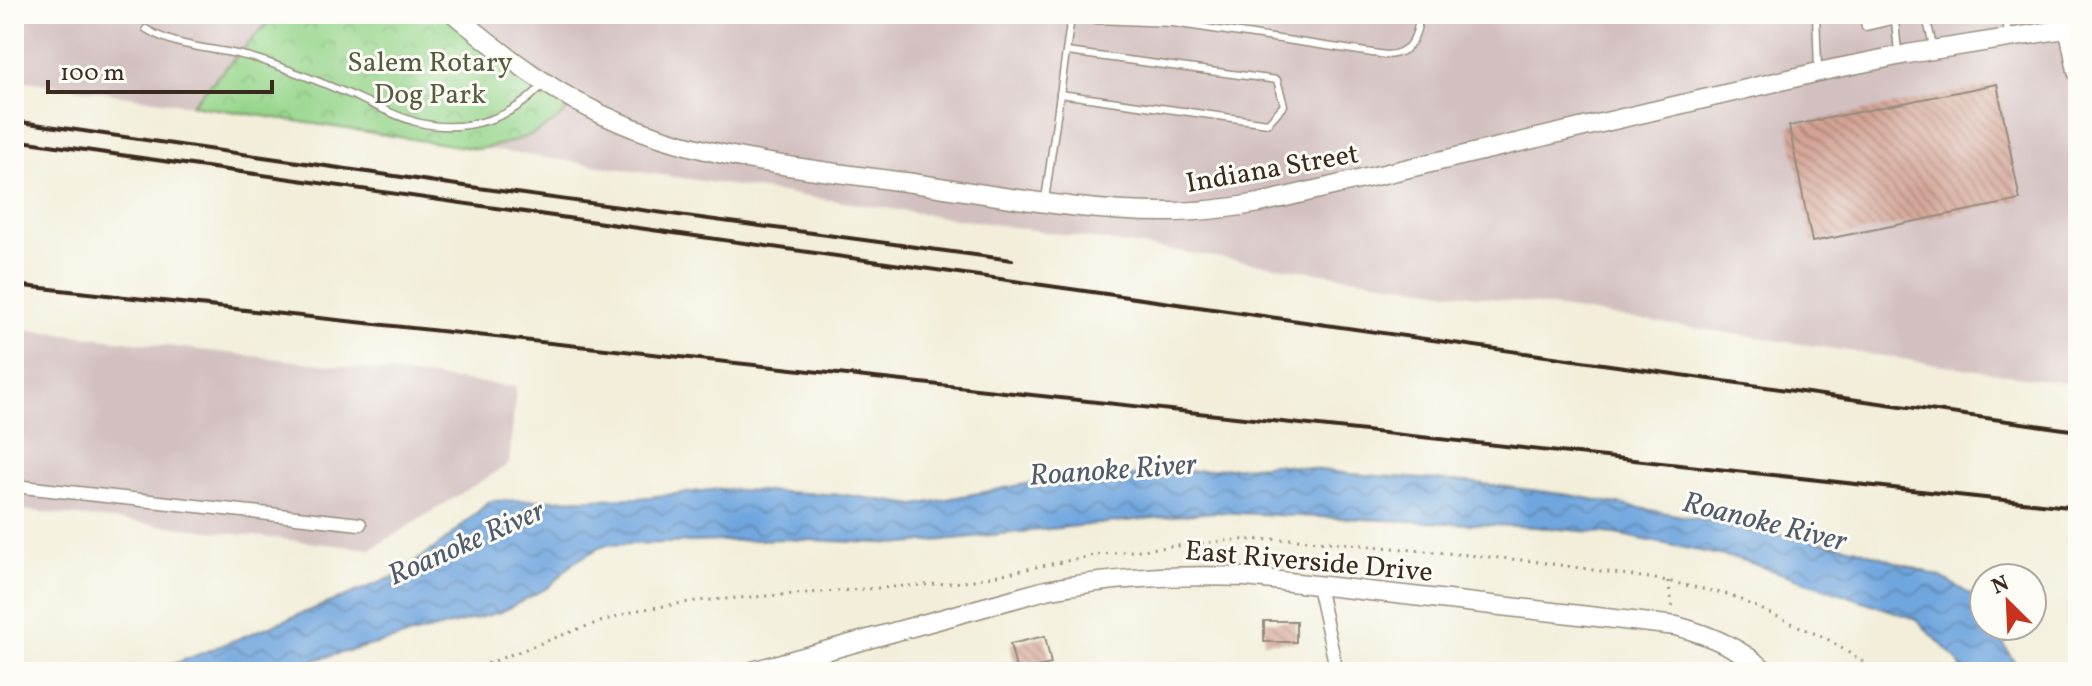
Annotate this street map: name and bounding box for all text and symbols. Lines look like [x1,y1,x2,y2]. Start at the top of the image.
scale bar [48,44,272,94]
park label: Salem Rotary Dog Park [347,44,513,115]
text: 100 m [60,57,125,91]
street label: Indiana Street [1183,135,1362,204]
water label: Roanoke River [1028,444,1199,498]
water label: Roanoke River [1678,482,1852,564]
water label: Roanoke River [382,490,553,597]
street label: East Riverside Drive [1183,532,1434,593]
north arrow [1968,562,2048,642]
text: N [1987,569,2015,603]

